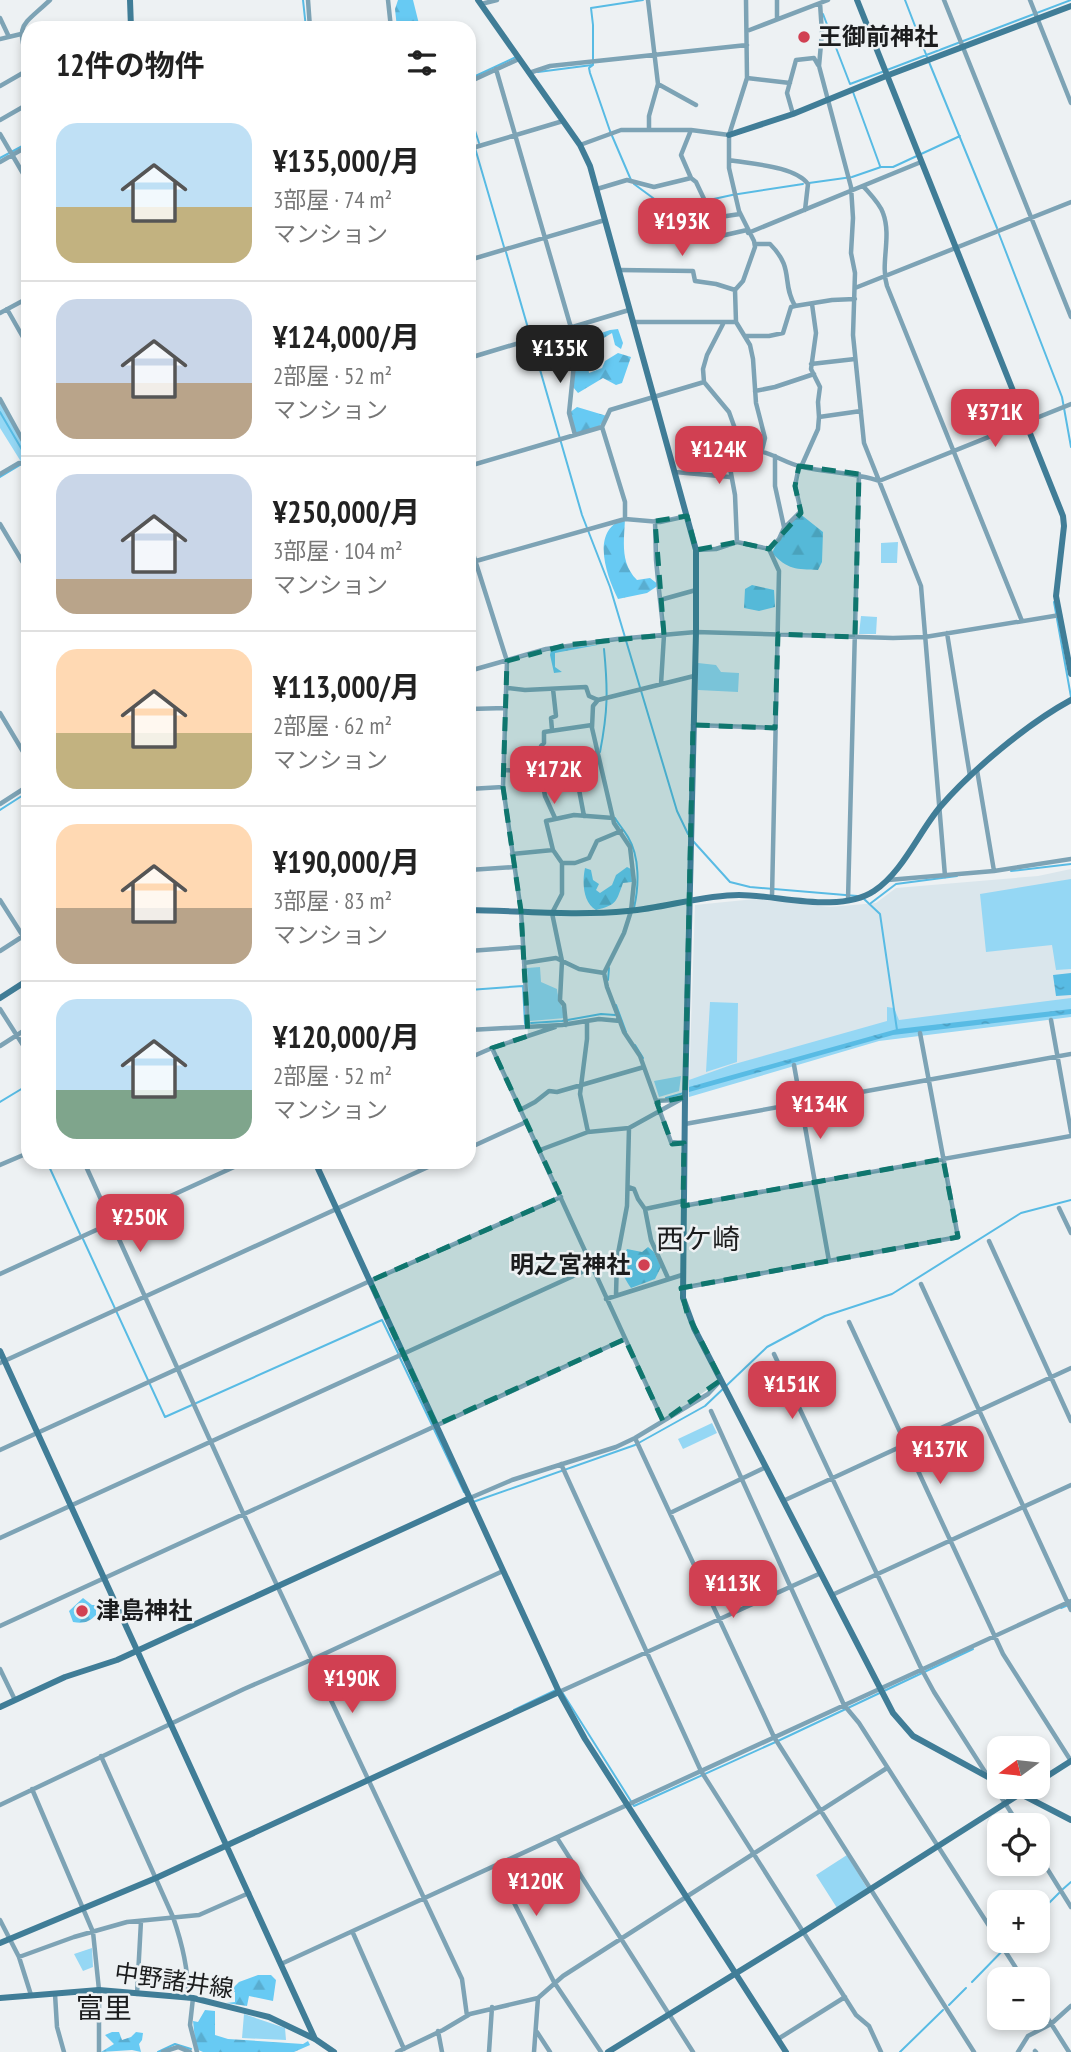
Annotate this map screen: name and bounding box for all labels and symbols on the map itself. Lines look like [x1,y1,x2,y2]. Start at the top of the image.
place label: 王御前神社 [818,21,938,52]
marker: 王御前神社 [796,29,812,45]
pin: ¥193K [633,198,731,258]
pin: ¥135K [511,326,609,385]
pin: ¥371K [946,390,1044,449]
pin: ¥124K [670,426,768,486]
pin: ¥172K [505,746,603,806]
pin: ¥134K [771,1082,869,1141]
pin: ¥250K [91,1194,189,1254]
district label: 西ケ崎 [656,1220,740,1257]
place label: 明之宮神社 [510,1249,630,1280]
marker: 明之宮神社 [636,1257,652,1273]
pin: ¥151K [743,1362,841,1421]
pin: ¥137K [891,1426,989,1486]
pin: ¥113K [684,1560,782,1620]
place label: 津島神社 [96,1595,192,1626]
marker: 津島神社 [74,1603,90,1619]
pin: ¥190K [303,1656,401,1715]
north arrow [987,1736,1050,1799]
pin: ¥120K [487,1858,585,1918]
street label: 中野諸井線 [112,1957,236,2004]
district label: 富里 [76,1989,132,2026]

